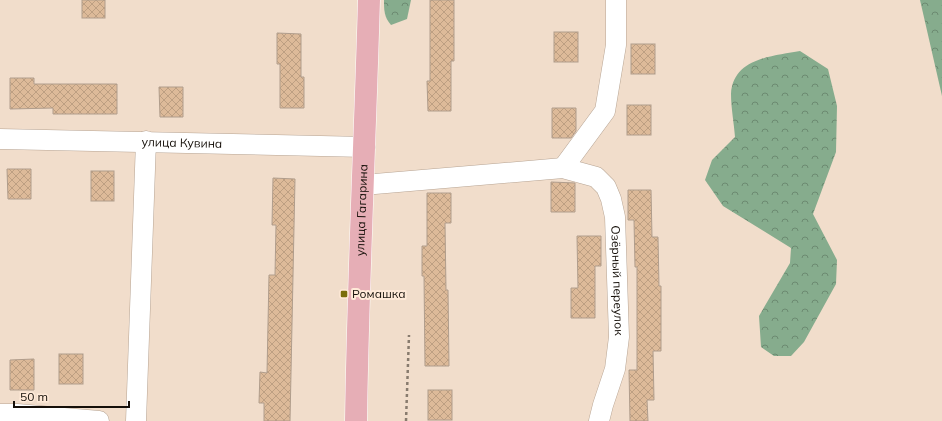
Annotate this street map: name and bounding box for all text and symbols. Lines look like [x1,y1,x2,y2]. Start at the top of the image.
street label: улица Кувина [142,134,222,151]
street label: улица Гагарина [352,164,370,256]
street label: Озёрный переулок [608,225,627,336]
place label: Ромашка [352,286,406,301]
marker: Ромашка [339,289,349,299]
scale bar [14,383,129,409]
text: 50 m [20,389,48,404]

